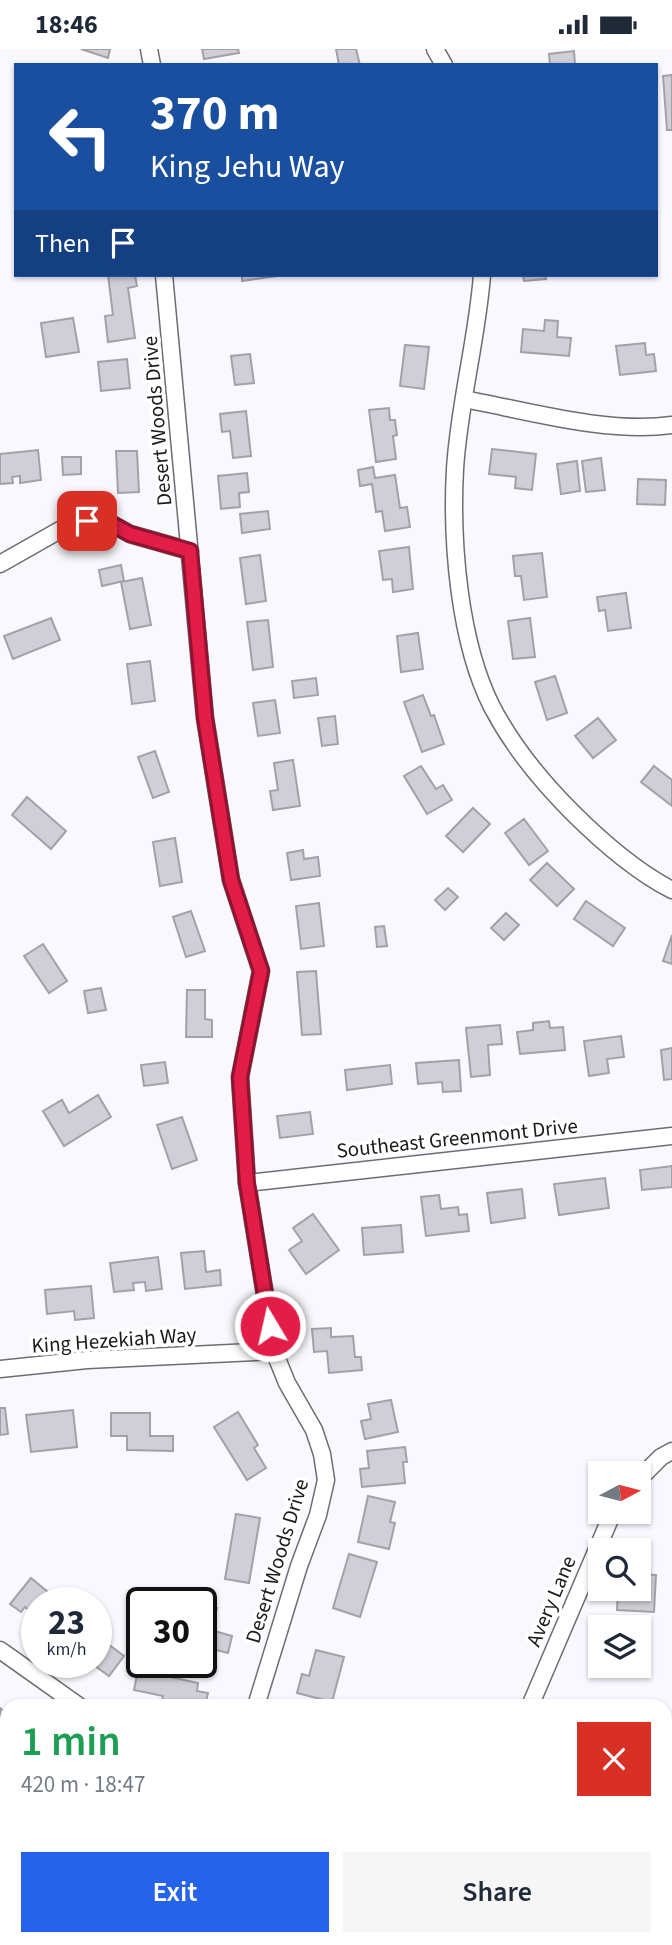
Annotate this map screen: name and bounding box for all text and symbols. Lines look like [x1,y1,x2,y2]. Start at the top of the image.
text: 18:46 [35,6,98,43]
text: 370 m [150,79,279,149]
icon: left [35,91,126,182]
text: King Jehu Way [150,144,345,190]
icon: arrive [104,224,142,262]
text: Then [35,225,90,262]
street label: Desert Woods Drive [135,335,179,507]
pin [57,491,117,551]
icon: arrive [68,502,106,540]
street label: Southeast Greenmont Drive [335,1110,579,1166]
position arrow [233,1289,307,1363]
street label: King Hezekiah Way [31,1319,198,1361]
north arrow [588,1461,651,1524]
map controls [588,1461,651,1678]
street label: Desert Woods Drive [238,1475,316,1647]
button: search [588,1538,651,1601]
street label: Avery Lane [518,1551,584,1651]
speed limit sign: 30 [126,1587,217,1678]
text: 23 [48,1598,85,1648]
button: layers [588,1615,651,1678]
text: km/h [47,1637,86,1662]
text: 1 min [21,1712,121,1772]
button: close [577,1722,651,1796]
text: 420 m · 18:47 [21,1768,145,1801]
button: Exit [21,1852,329,1932]
button: Share [343,1852,651,1932]

